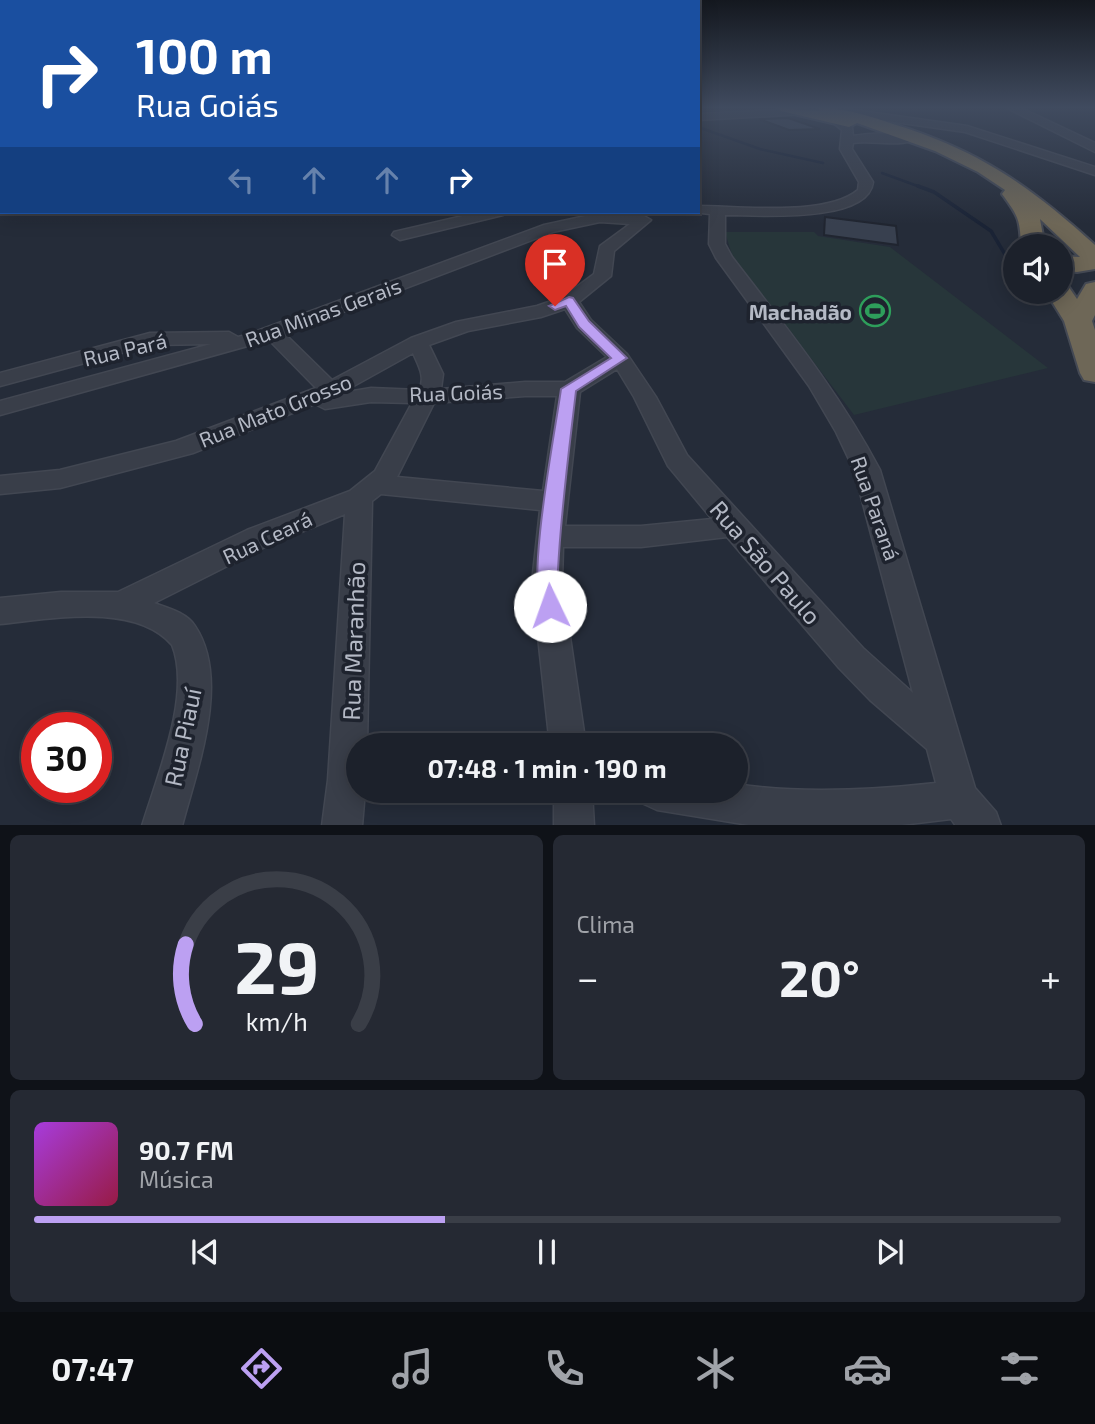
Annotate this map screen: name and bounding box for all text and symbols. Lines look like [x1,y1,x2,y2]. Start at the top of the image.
text: 100 m [136,25,273,84]
icon: right [21,28,112,119]
text: Rua Goiás [136,85,279,123]
icon: left [222,161,260,199]
icon: ahead [295,161,333,199]
icon: ahead [368,161,406,199]
icon: right [441,161,479,199]
pin [525,234,585,306]
map controls [1003,234,1073,304]
button: sound [1003,234,1073,304]
icon: arrive [536,245,574,283]
street label: Rua Minas Gerais [242,272,404,352]
sports icon: Machadão [858,294,892,328]
place label: Machadão [749,299,852,324]
street label: Rua Pará [81,327,169,371]
street label: Rua Mato Grosso [195,368,355,452]
street label: Rua Goiás [409,378,503,406]
street label: Rua Paraná [846,453,906,563]
street label: Rua São Paulo [704,494,828,630]
street label: Rua Ceará [218,505,316,569]
street label: Rua Maranhão [336,561,370,721]
position arrow [513,569,587,643]
street label: Rua Piauí [157,684,207,789]
speed limit sign: 30 [21,712,112,803]
text: 07:48 · 1 min · 190 m [427,752,667,783]
text: Clima [577,910,635,938]
text: 29 [234,921,319,1009]
text: 20° [779,945,860,1007]
text: − [577,954,599,1000]
text: + [1040,954,1061,1000]
text: km/h [245,1005,307,1035]
text: 90.7 FM [139,1134,234,1165]
text: Música [139,1165,214,1193]
icon: previous [186,1233,224,1271]
icon: pause [528,1233,566,1271]
icon: next [871,1233,909,1271]
icon: directions [237,1344,286,1393]
icon: music [388,1344,437,1393]
icon: phone [540,1344,589,1393]
icon: climate [691,1344,740,1393]
icon: car [843,1344,892,1393]
icon: filters [995,1344,1044,1393]
text: 07:47 [51,1349,134,1387]

